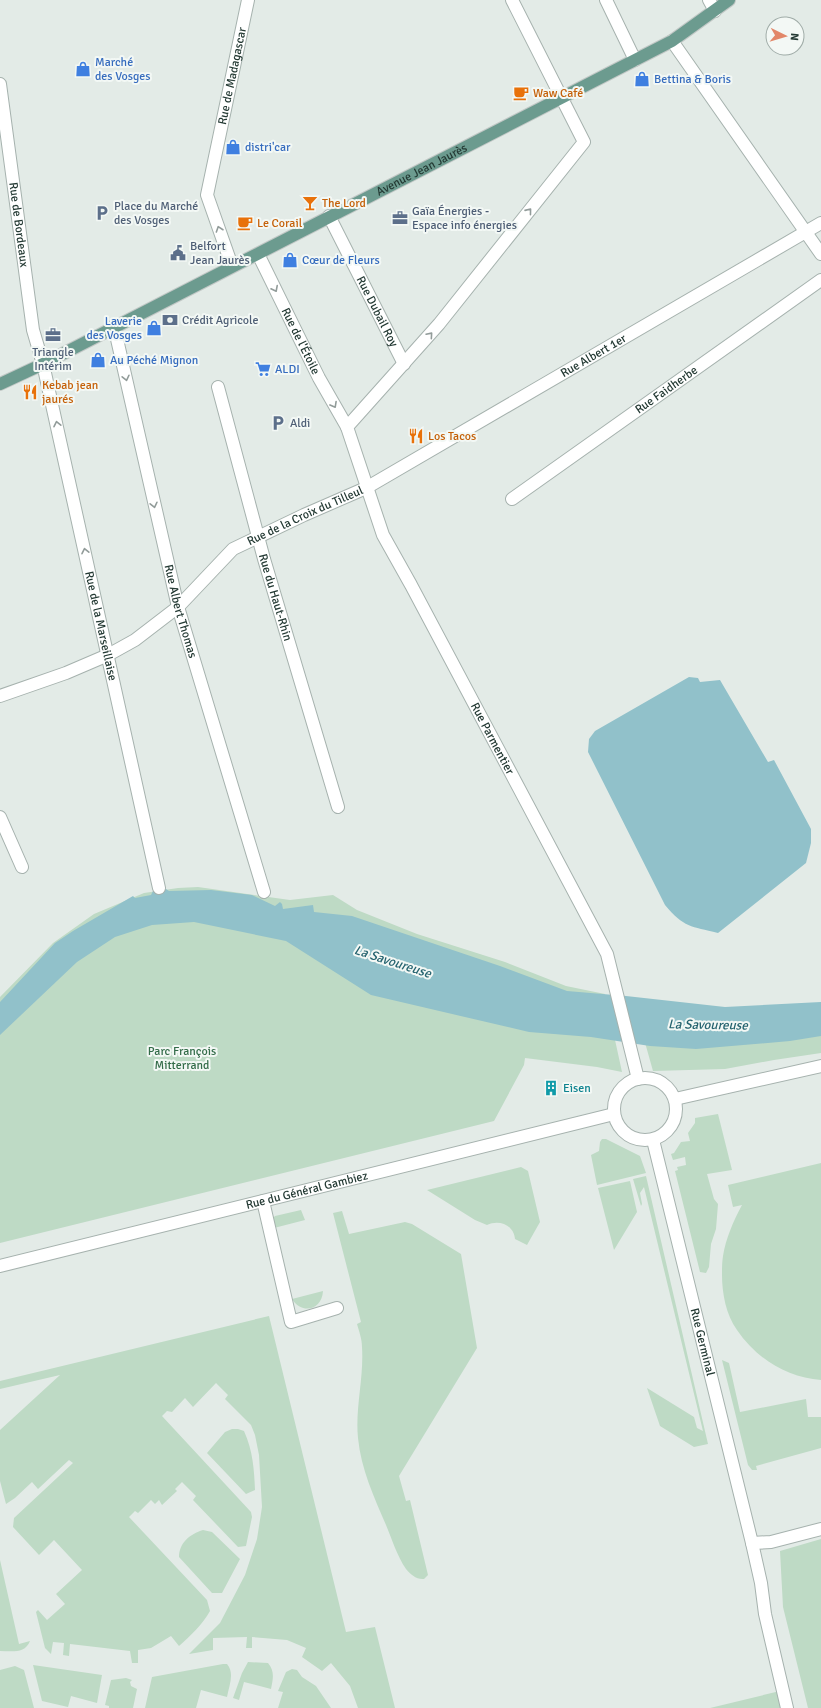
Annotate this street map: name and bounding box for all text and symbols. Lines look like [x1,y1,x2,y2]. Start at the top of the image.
north arrow [765,16,805,56]
street label: Rue de Madagascar [215,25,250,126]
text: N [788,32,801,41]
place label: Marché des Vosges [95,55,151,84]
shop icon: Marché des Vosges [74,60,92,78]
shop icon: Bettina & Boris [633,70,651,88]
place label: Bettina & Boris [654,72,731,87]
cafe icon: Waw Café [512,84,530,102]
place label: Waw Café [533,86,583,101]
shop icon: distri'car [224,138,242,156]
place label: distri'car [245,140,291,155]
street label: Avenue Jean Jaurès [374,140,470,200]
street label: Rue de Bordeaux [5,181,32,269]
bar icon: The Lord [301,194,319,212]
place label: The Lord [322,196,366,211]
place label: Place du Marché des Vosges [114,199,198,228]
parking icon: Place du Marché des Vosges [93,204,111,222]
place label: Gaïa Énergies - Espace info énergies [412,204,517,233]
office icon: Gaïa Énergies - Espace info énergies [391,209,409,227]
one-way arrow [524,209,531,216]
cafe icon: Le Corail [236,214,254,232]
place label: Le Corail [257,216,303,231]
one-way arrow [216,226,224,233]
place label: Belfort Jean Jaurès [190,239,250,268]
public building icon: Belfort Jean Jaurès [169,244,187,262]
shop icon: Cœur de Fleurs [281,251,299,269]
place label: Cœur de Fleurs [302,253,380,268]
street label: Rue Dubail Roy [353,274,401,350]
one-way arrow [270,285,278,292]
street label: Rue de l'Étoile [278,305,323,377]
bank icon: Crédit Agricole [161,311,179,329]
place label: Crédit Agricole [182,313,259,328]
place label: Laverie des Vosges [86,314,142,343]
shop icon: Laverie des Vosges [145,319,163,337]
office icon: Triangle Intérim [44,326,62,344]
street label: Rue Albert 1er [558,331,630,381]
one-way arrow [425,332,432,339]
place label: Triangle Intérim [32,345,74,374]
shop icon: Au Péché Mignon [89,351,107,369]
place label: Au Péché Mignon [110,353,198,368]
supermarket icon: ALDI [254,360,272,378]
place label: ALDI [275,362,300,377]
street label: Rue Faidherbe [632,363,701,417]
one-way arrow [121,375,129,381]
place label: Kebab jean jaurés [42,378,98,407]
restaurant icon: Kebab jean jaurés [21,383,39,401]
one-way arrow [330,400,337,408]
parking icon: Aldi [269,414,287,432]
place label: Aldi [290,416,310,431]
one-way arrow [53,421,61,428]
restaurant icon: Los Tacos [407,427,425,445]
place label: Los Tacos [428,429,476,444]
street label: Rue de la Croix du Tilleul [245,483,366,549]
one-way arrow [150,502,158,508]
one-way arrow [81,548,89,555]
street label: Rue du Haut-Rhin [255,552,295,643]
street label: Rue Albert Thomas [161,563,200,660]
street label: Rue de la Marseillaise [81,570,120,682]
street label: Rue Parmentier [467,700,518,778]
water label: La Savoureuse [352,942,434,982]
water label: La Savoureuse [668,1016,749,1034]
park label: Parc François Mitterrand [148,1044,216,1073]
building icon: Eisen [542,1079,560,1097]
place label: Eisen [563,1081,591,1096]
street label: Rue du Général Gambiez [244,1168,369,1213]
street label: Rue Germinal [687,1307,718,1378]

